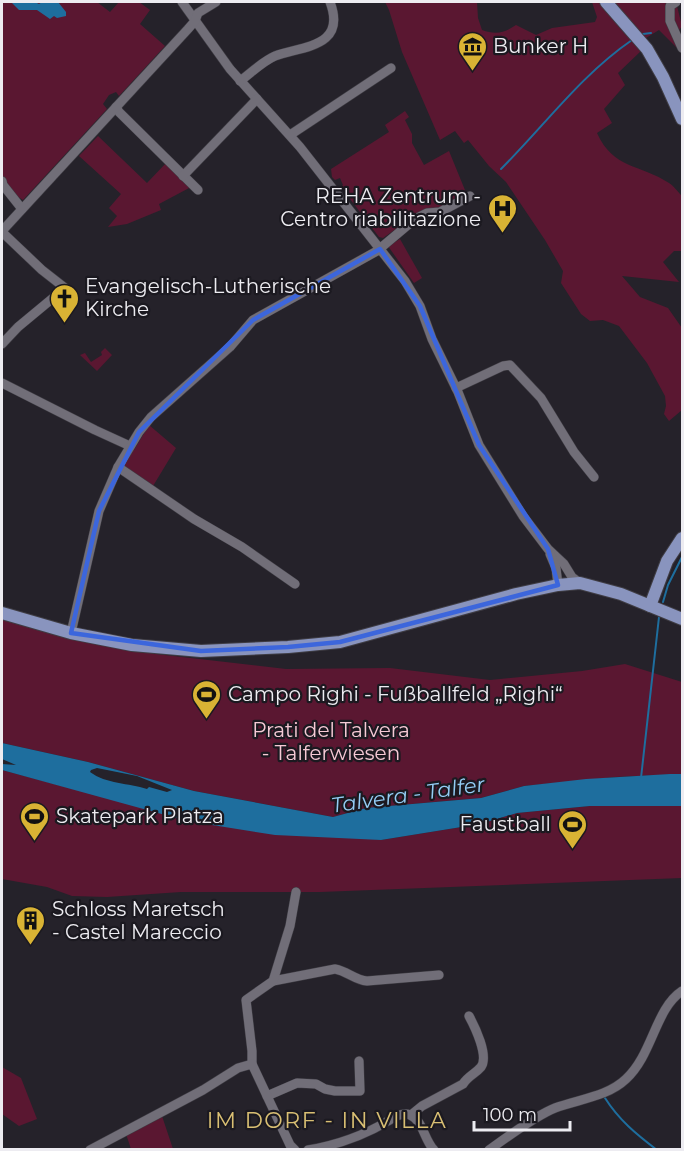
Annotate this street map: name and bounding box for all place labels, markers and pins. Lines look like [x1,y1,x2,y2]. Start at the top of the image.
museum icon: Bunker H [456,30,488,72]
place label: Bunker H [493,34,588,58]
place label: REHA Zentrum - Centro riabilitazione [280,184,481,231]
hospital icon: REHA Zentrum - Centro riabilitazione [486,192,518,234]
place label: Evangelisch-Lutherische Kirche [85,274,331,321]
church icon: Evangelisch-Lutherische Kirche [48,282,80,324]
sports icon: Campo Righi - Fußballfeld „Righi“ [191,678,223,720]
place label: Campo Righi - Fußballfeld „Righi“ [228,682,563,706]
sports icon: Skatepark Platza [19,800,51,842]
place label: Skatepark Platza [56,804,224,828]
sports icon: Faustball [556,808,588,850]
place label: Faustball [460,812,551,836]
place label: Schloss Maretsch - Castel Mareccio [52,897,225,944]
building icon: Schloss Maretsch - Castel Mareccio [15,904,47,946]

